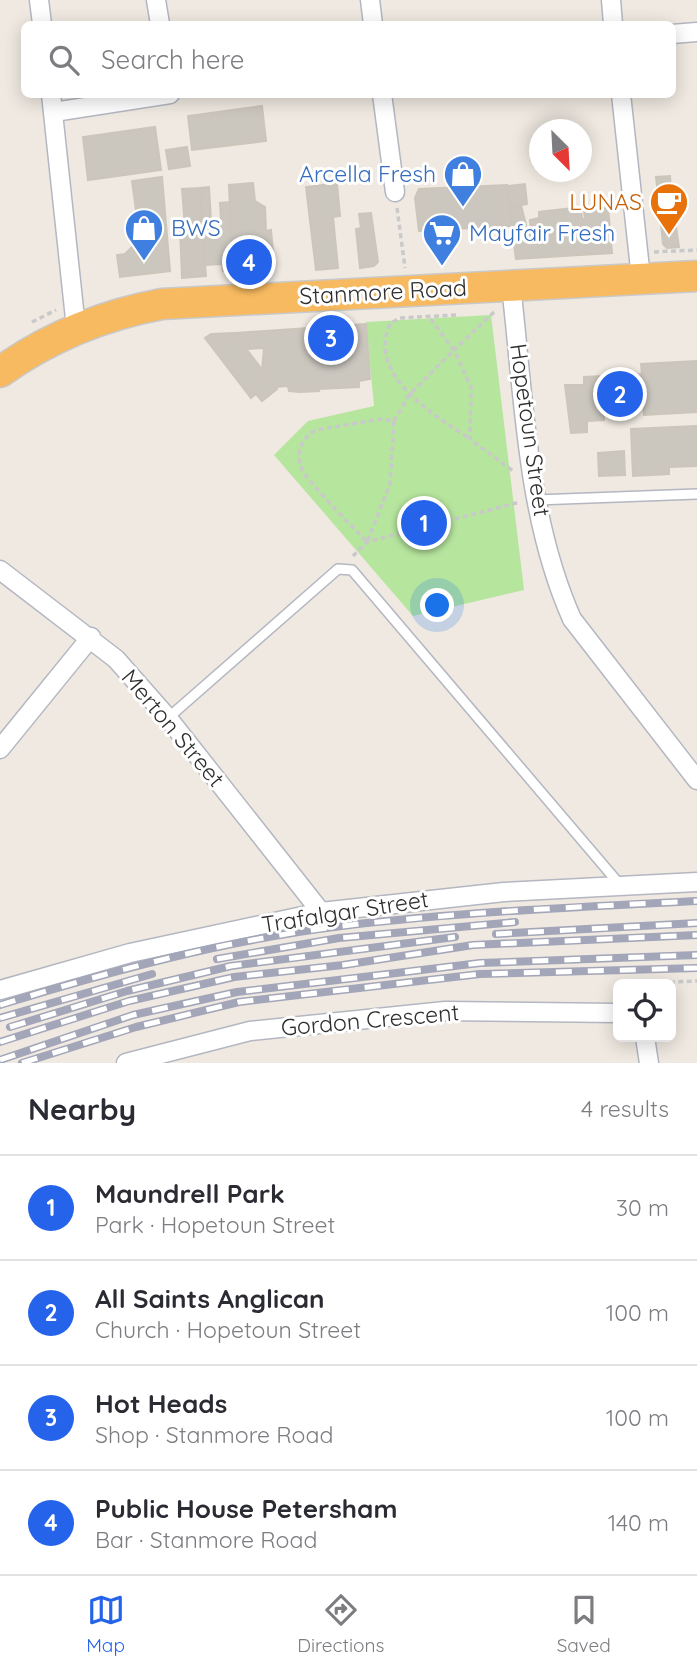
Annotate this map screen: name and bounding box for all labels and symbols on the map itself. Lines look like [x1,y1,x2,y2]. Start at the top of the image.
north arrow [529,119,592,182]
shop icon: Arcella Fresh [442,153,484,208]
place label: Arcella Fresh [299,159,436,188]
cafe icon: LUNAS [648,181,690,236]
place label: LUNAS [569,187,642,216]
shop icon: BWS [123,207,165,262]
supermarket icon: Mayfair Fresh [421,212,463,267]
place label: BWS [171,213,221,242]
place label: Mayfair Fresh [469,218,615,247]
pin: 4 [226,236,272,288]
street label: Stanmore Road [299,273,467,310]
pin: 3 [308,312,354,364]
street label: Hopetoun Street [504,342,557,519]
pin: 2 [597,368,643,420]
pin: 1 [401,497,447,549]
your location [420,588,454,622]
street label: Merton Street [116,663,231,793]
street label: Trafalgar Street [259,884,431,939]
street label: Gordon Crescent [280,997,460,1042]

